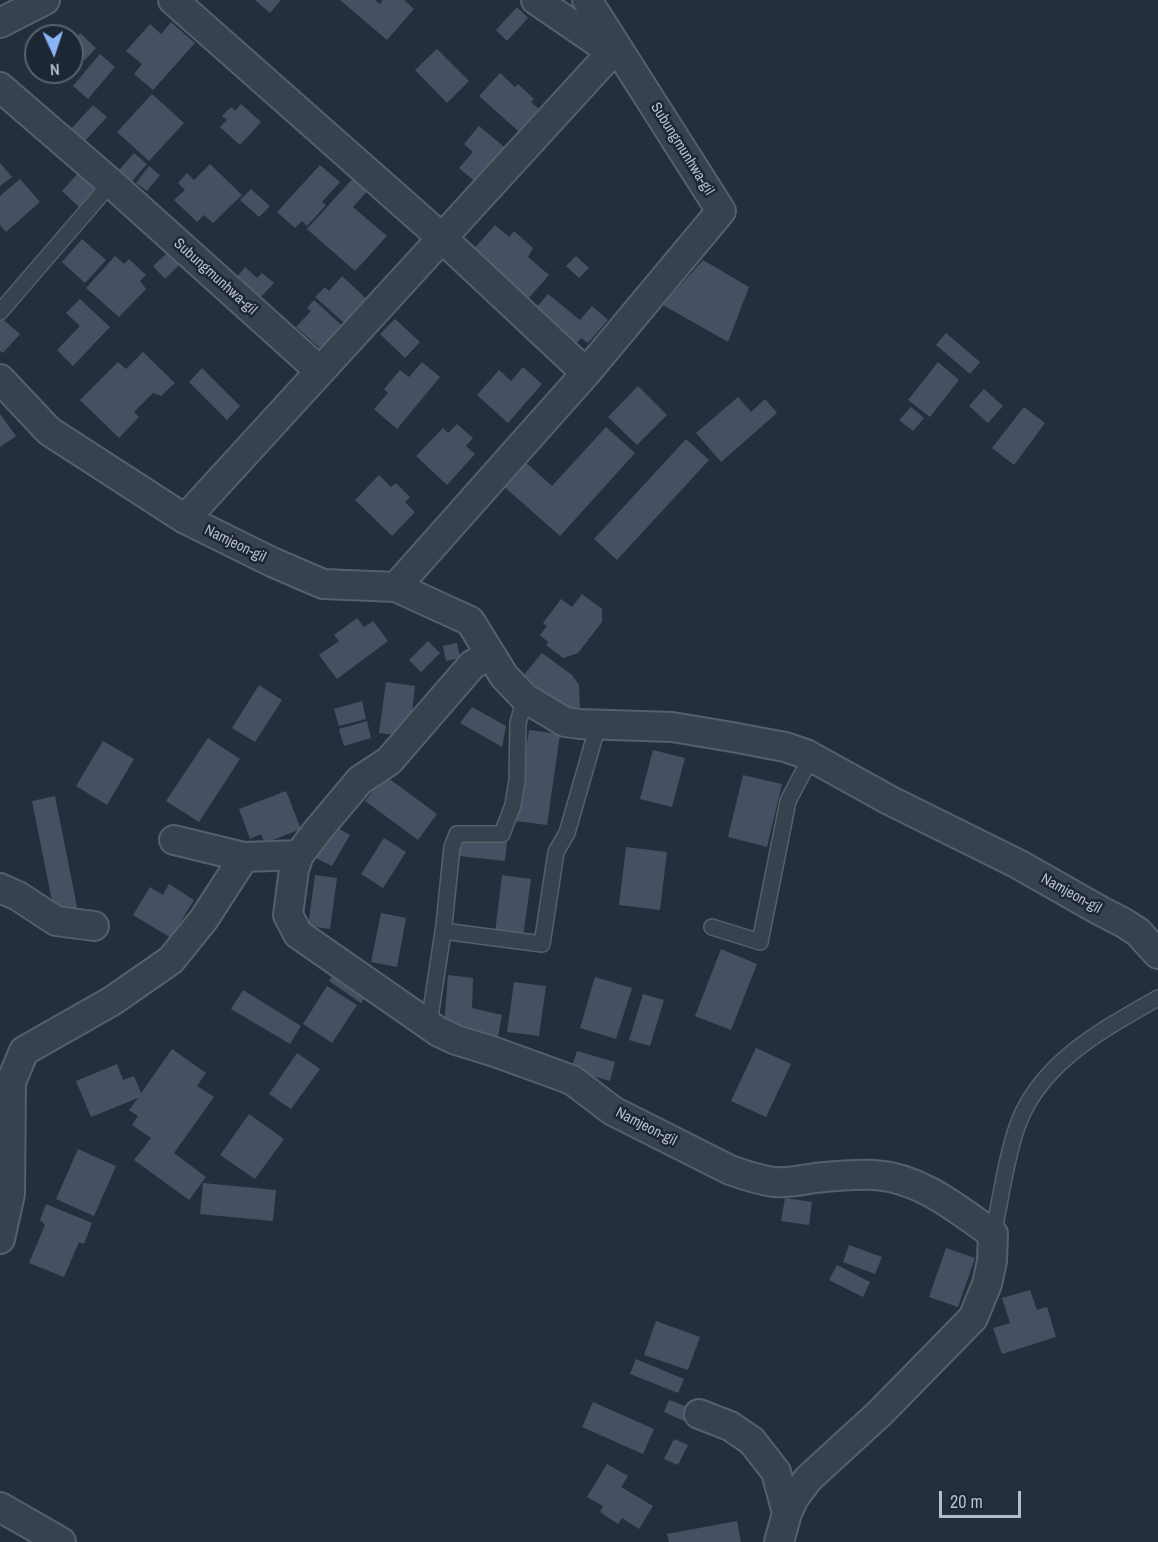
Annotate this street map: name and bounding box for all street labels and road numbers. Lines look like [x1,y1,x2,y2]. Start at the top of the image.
street label: Subungmunhwa-gil [646,99,718,199]
street label: Subungmunhwa-gil [170,235,260,319]
street label: Namjeon-gil [201,521,269,567]
street label: Namjeon-gil [1038,870,1104,918]
street label: Namjeon-gil [612,1104,680,1150]

